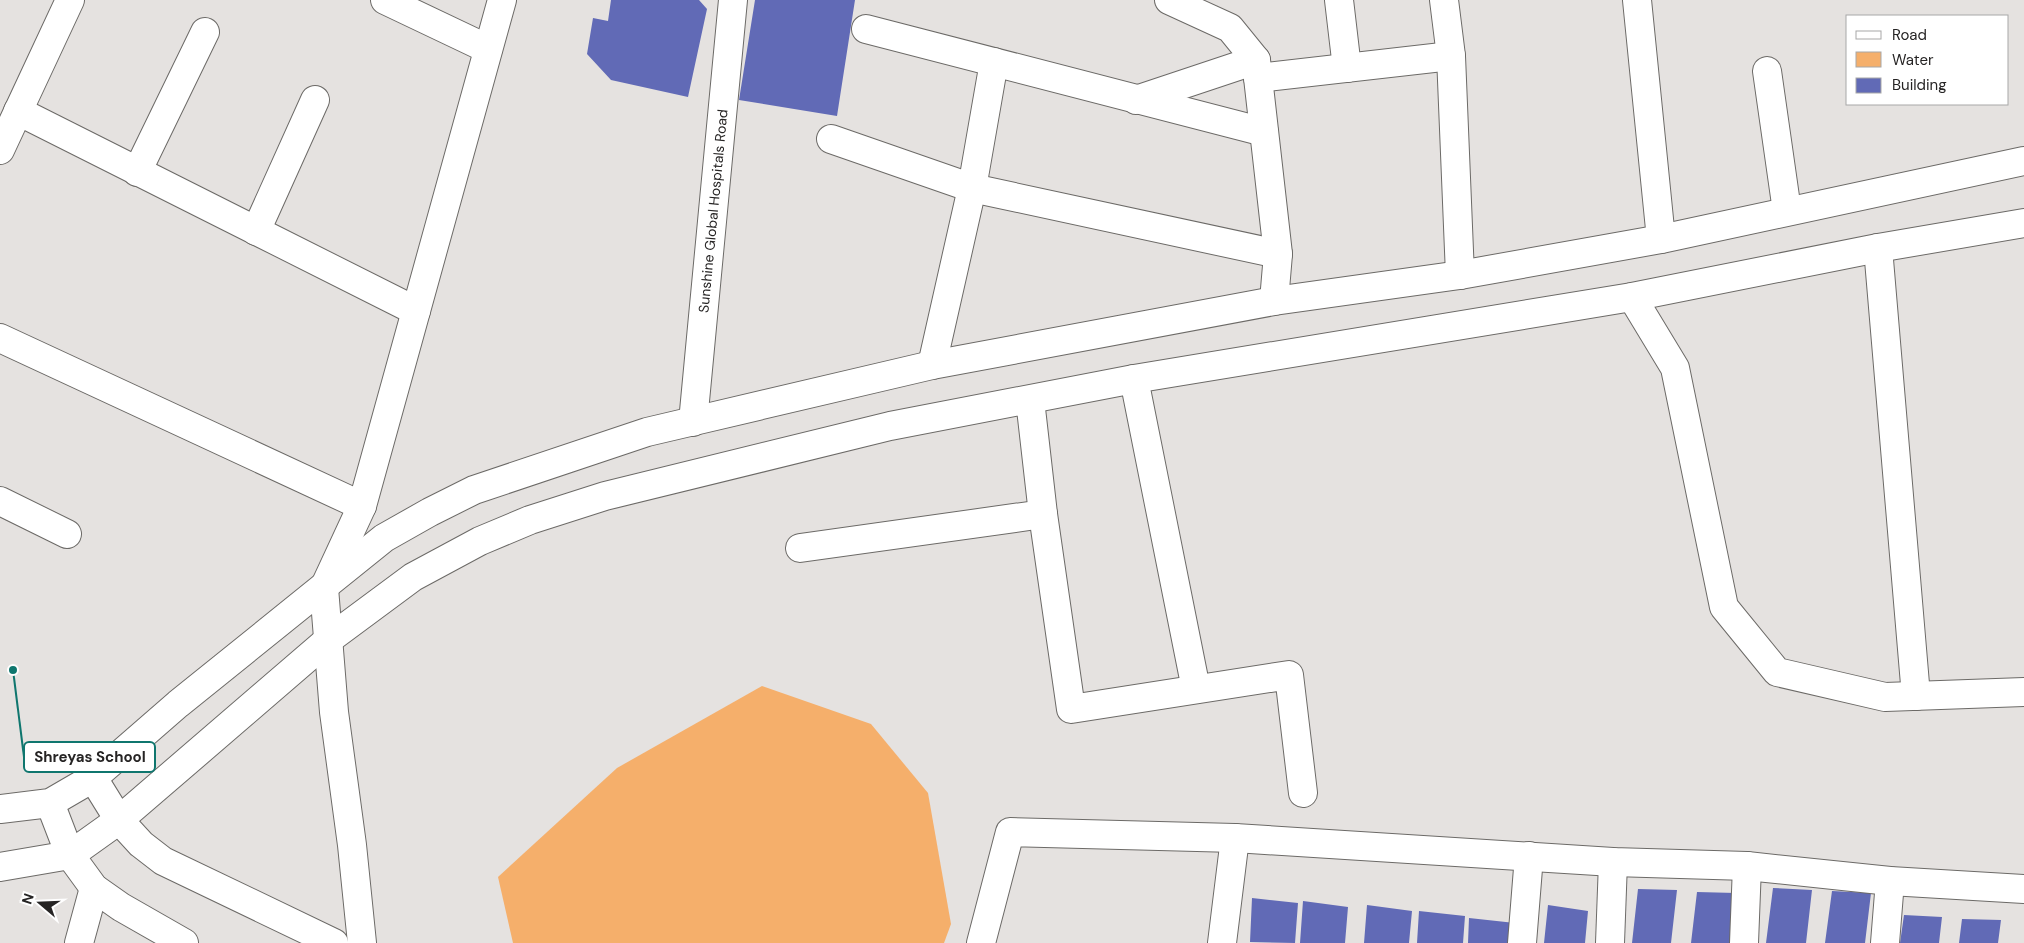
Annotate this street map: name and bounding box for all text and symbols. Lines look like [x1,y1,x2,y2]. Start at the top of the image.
legend [1846,15,2009,105]
text: Road [1892,25,1927,45]
text: Water [1892,50,1934,70]
text: Building [1892,75,1947,95]
street label: Sunshine Global Hospitals Road [694,108,732,314]
callout: Shreyas School [24,742,155,772]
text: Shreyas School [34,747,146,767]
north arrow [15,878,65,928]
text: N [18,891,38,907]

